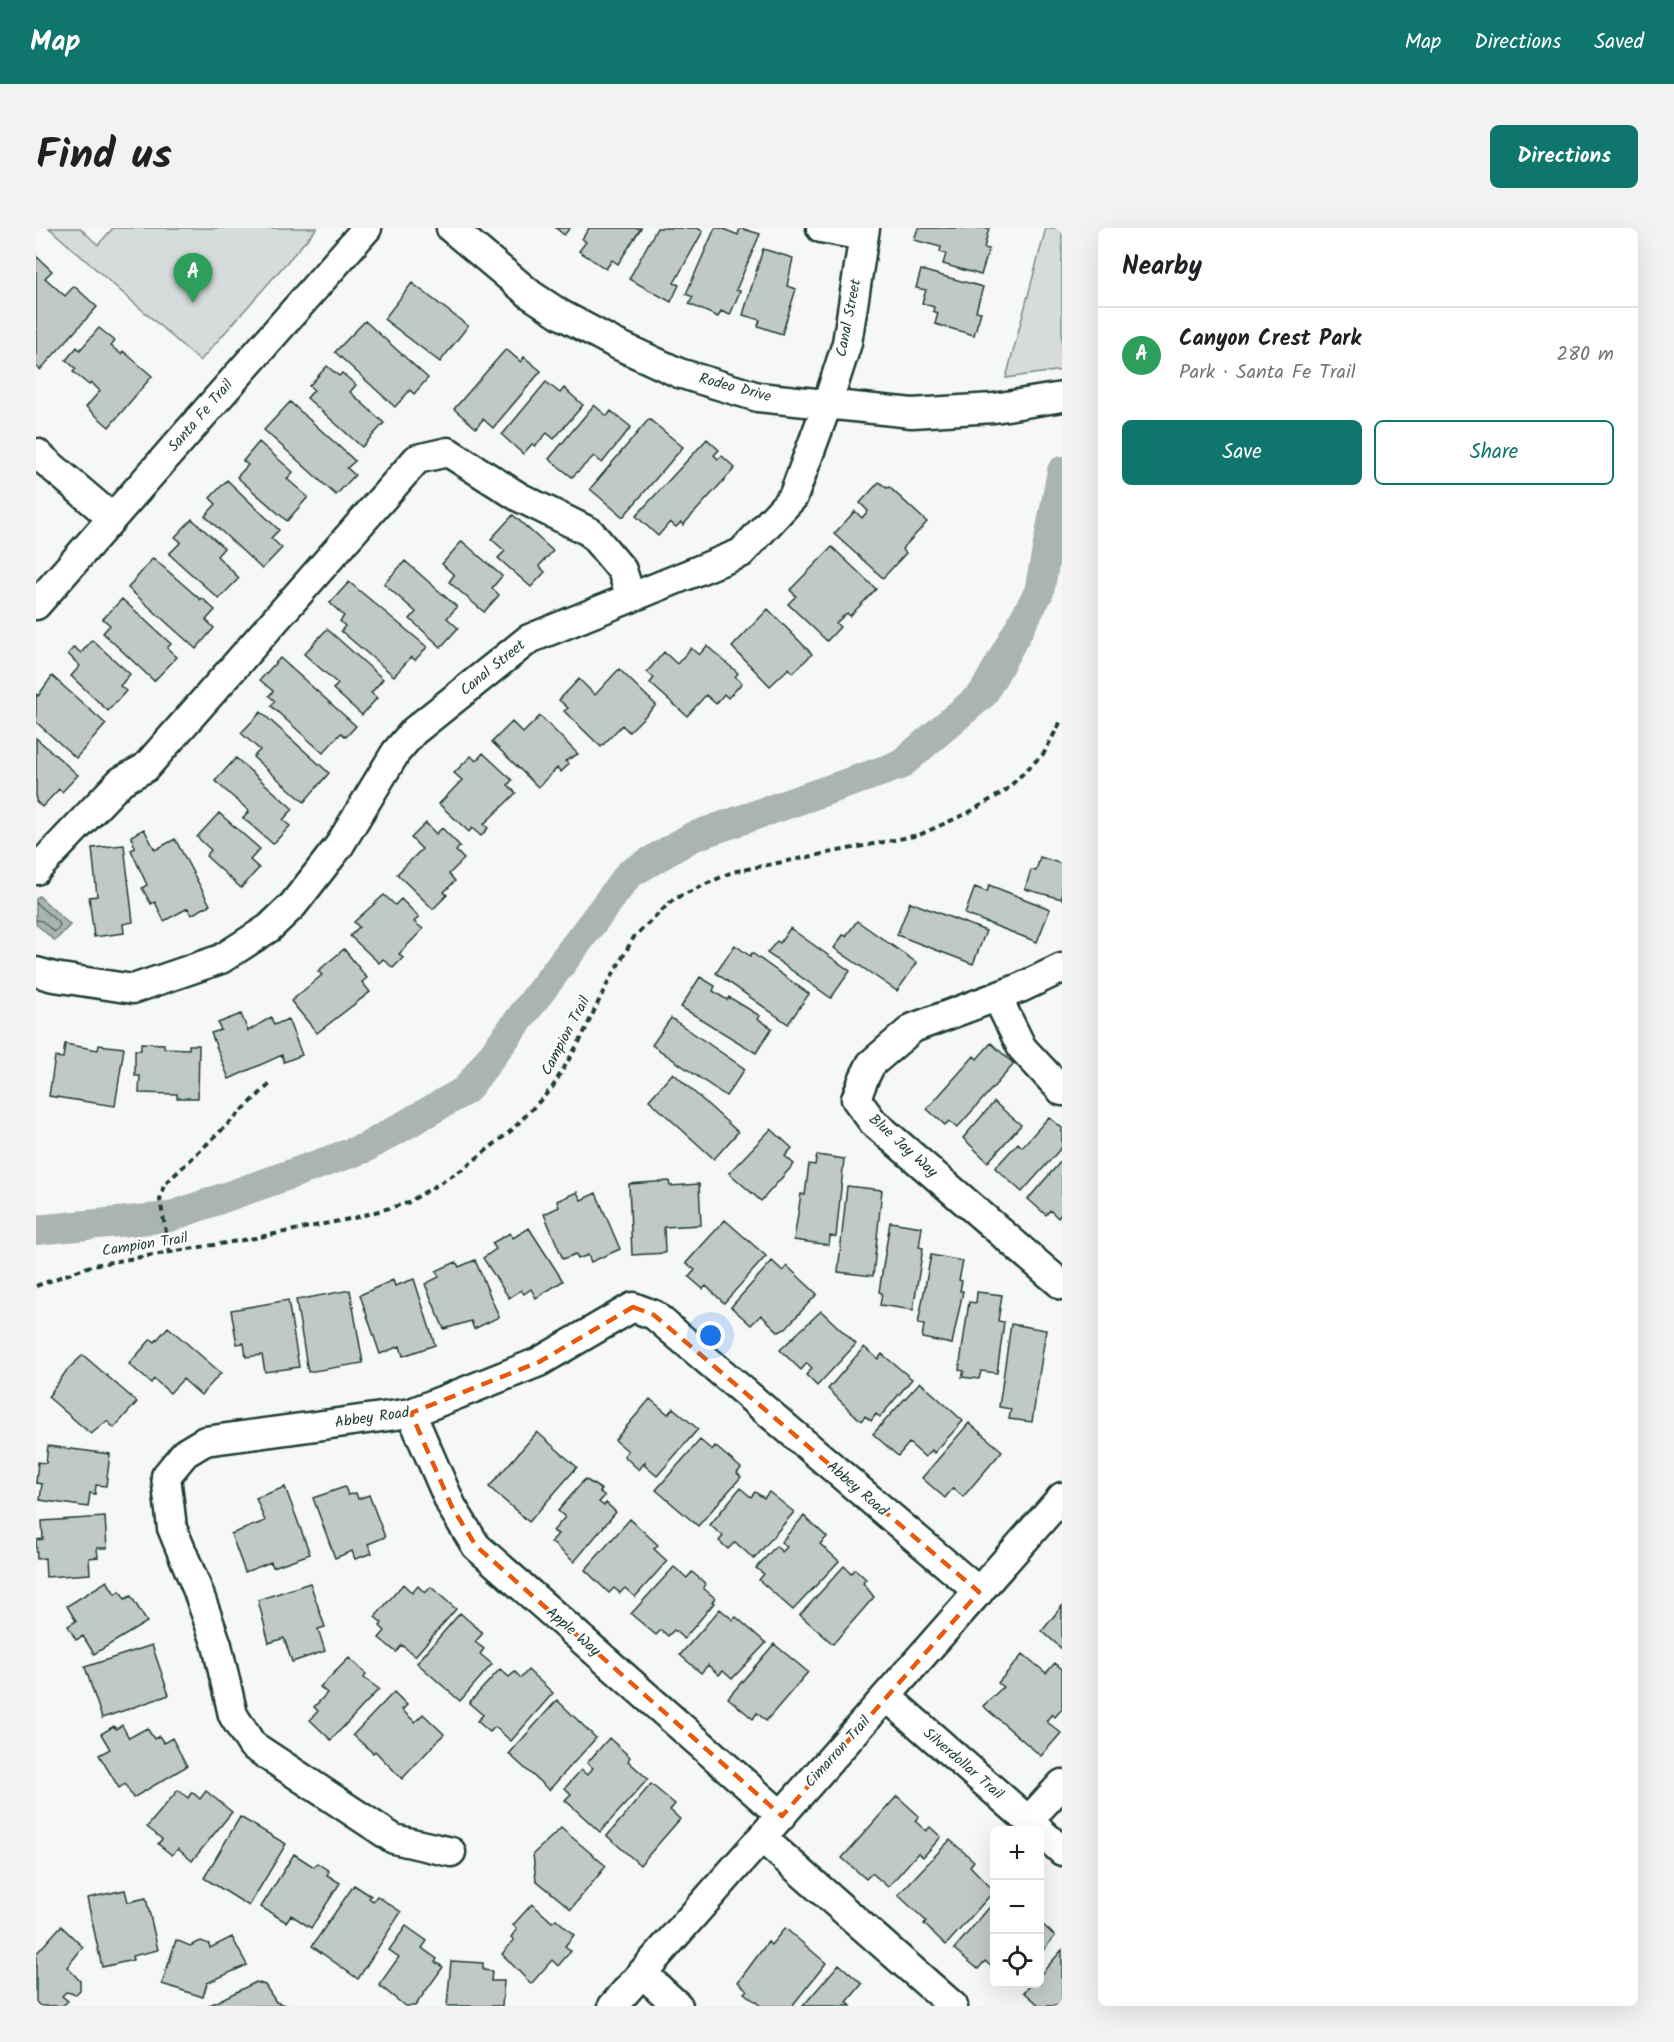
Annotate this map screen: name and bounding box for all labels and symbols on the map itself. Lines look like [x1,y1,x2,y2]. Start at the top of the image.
pin: A [174,254,212,303]
street label: Canal Street [830,277,868,359]
street label: Rodeo Drive [696,367,774,409]
street label: Santa Fe Trail [163,374,240,458]
street label: Canal Street [455,634,531,702]
street label: Campion Trail [535,992,597,1080]
street label: Blue Jay Way [863,1108,944,1184]
street label: Campion Trail [100,1226,190,1264]
your location [696,1321,725,1350]
street label: Abbey Road [333,1401,411,1435]
street label: Abbey Road [821,1455,893,1523]
street label: Apple Way [540,1601,606,1663]
street label: Cimarron Trail [799,1710,877,1793]
street label: Silverdollar Trail [917,1722,1009,1806]

